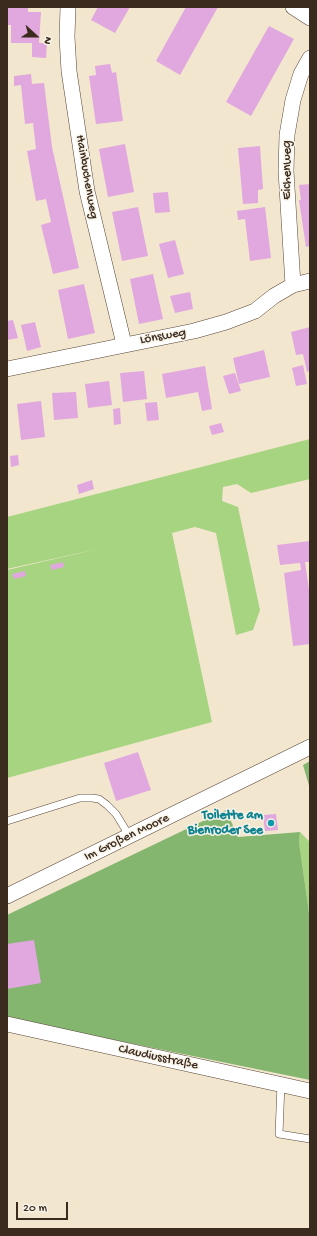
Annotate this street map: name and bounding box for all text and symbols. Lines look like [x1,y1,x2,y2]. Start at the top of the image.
north arrow [16,16,56,56]
text: N [40,35,54,46]
street label: Hainbuchenweg [71,134,101,220]
street label: Eichenweg [280,140,296,200]
street label: Lönsweg [139,325,187,349]
place label: Toilette am Bienroder See [188,808,263,839]
street label: Im Großen Moore [82,811,172,865]
marker: Toilette am Bienroder See [266,818,276,828]
street label: Claudiusstraße [117,1042,199,1074]
scale bar [18,1194,70,1220]
text: 20 m [23,1202,47,1216]

